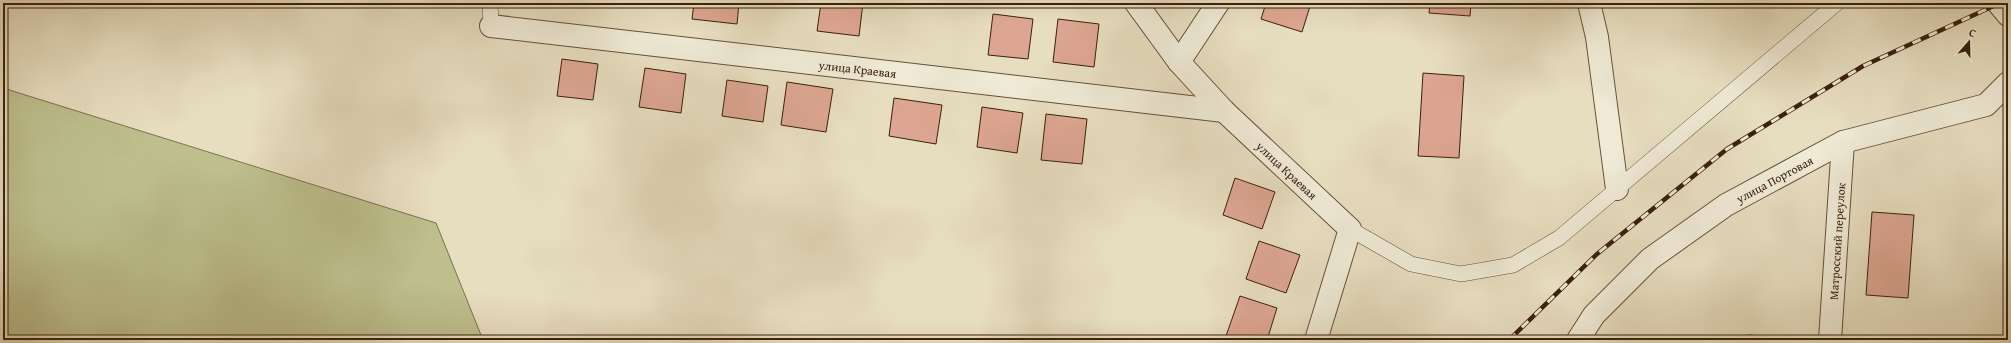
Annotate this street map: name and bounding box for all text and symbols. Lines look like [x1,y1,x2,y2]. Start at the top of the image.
north arrow [1949,22,1989,62]
text: С [1967,24,1978,41]
street label: улица Краевая [817,55,897,81]
street label: улица Краевая [1252,137,1321,203]
street label: улица Портовая [1732,151,1816,207]
street label: Матросский переулок [1824,182,1849,300]

